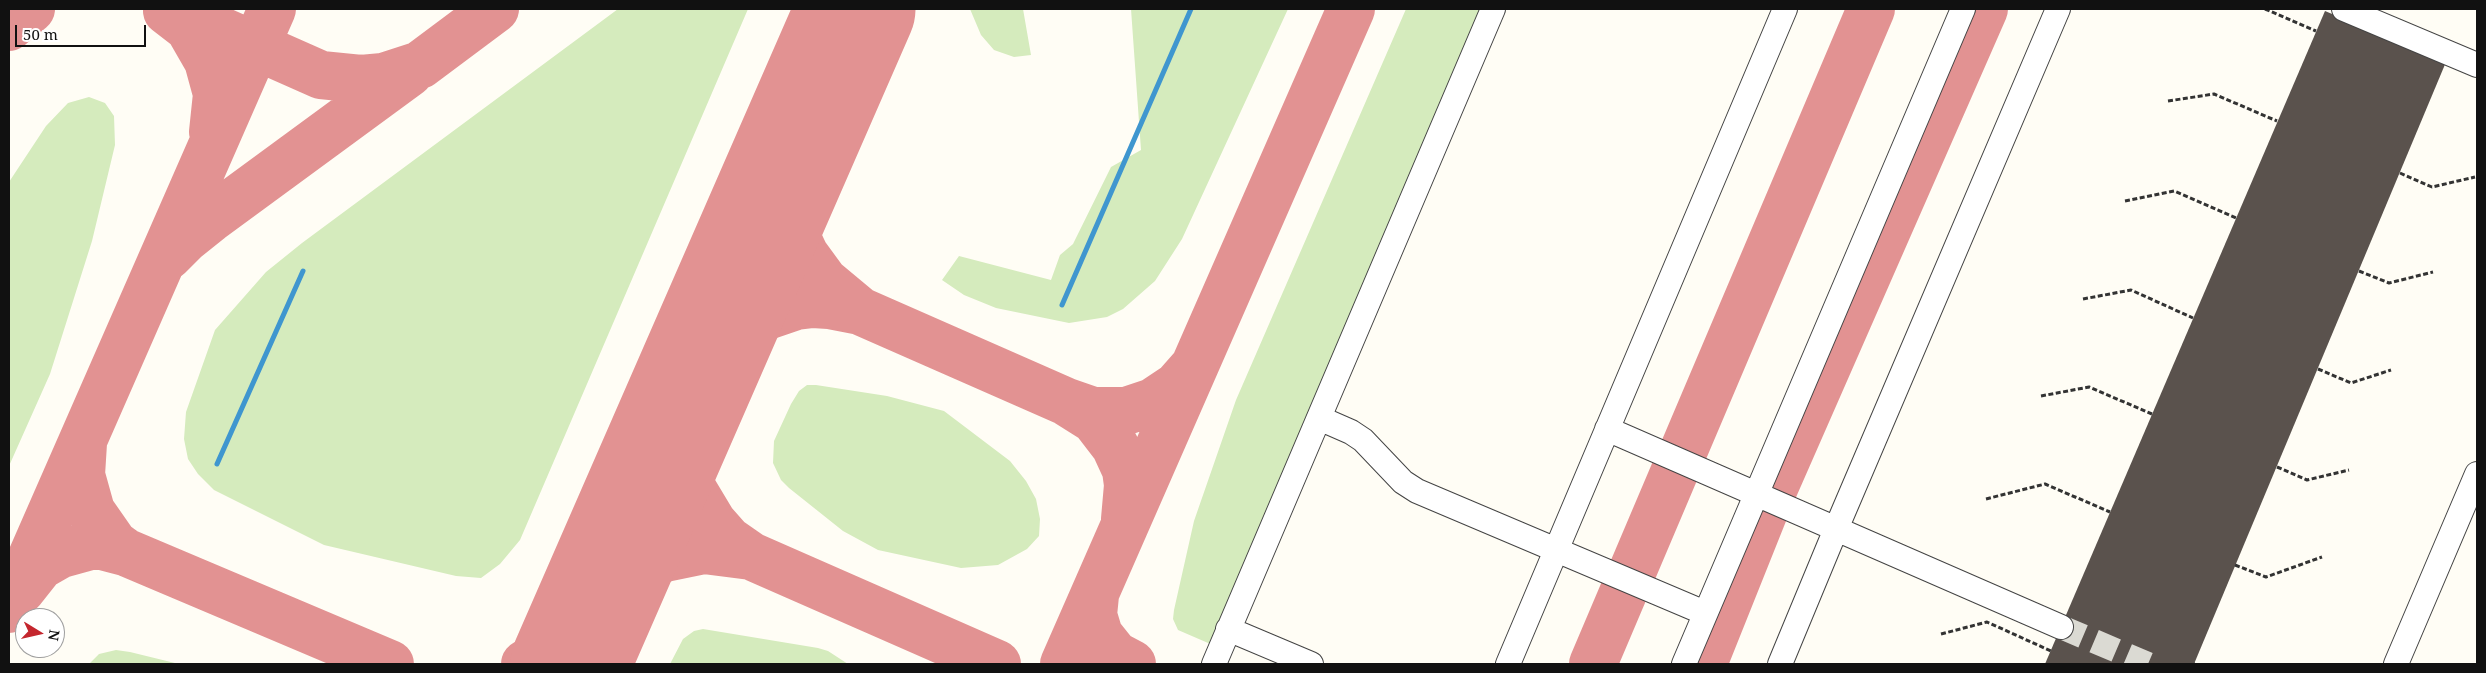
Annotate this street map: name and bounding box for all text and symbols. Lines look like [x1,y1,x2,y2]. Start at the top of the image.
scale bar [18,15,149,47]
text: 50 m [23,24,58,44]
north arrow [15,608,65,658]
text: N [44,628,65,642]

